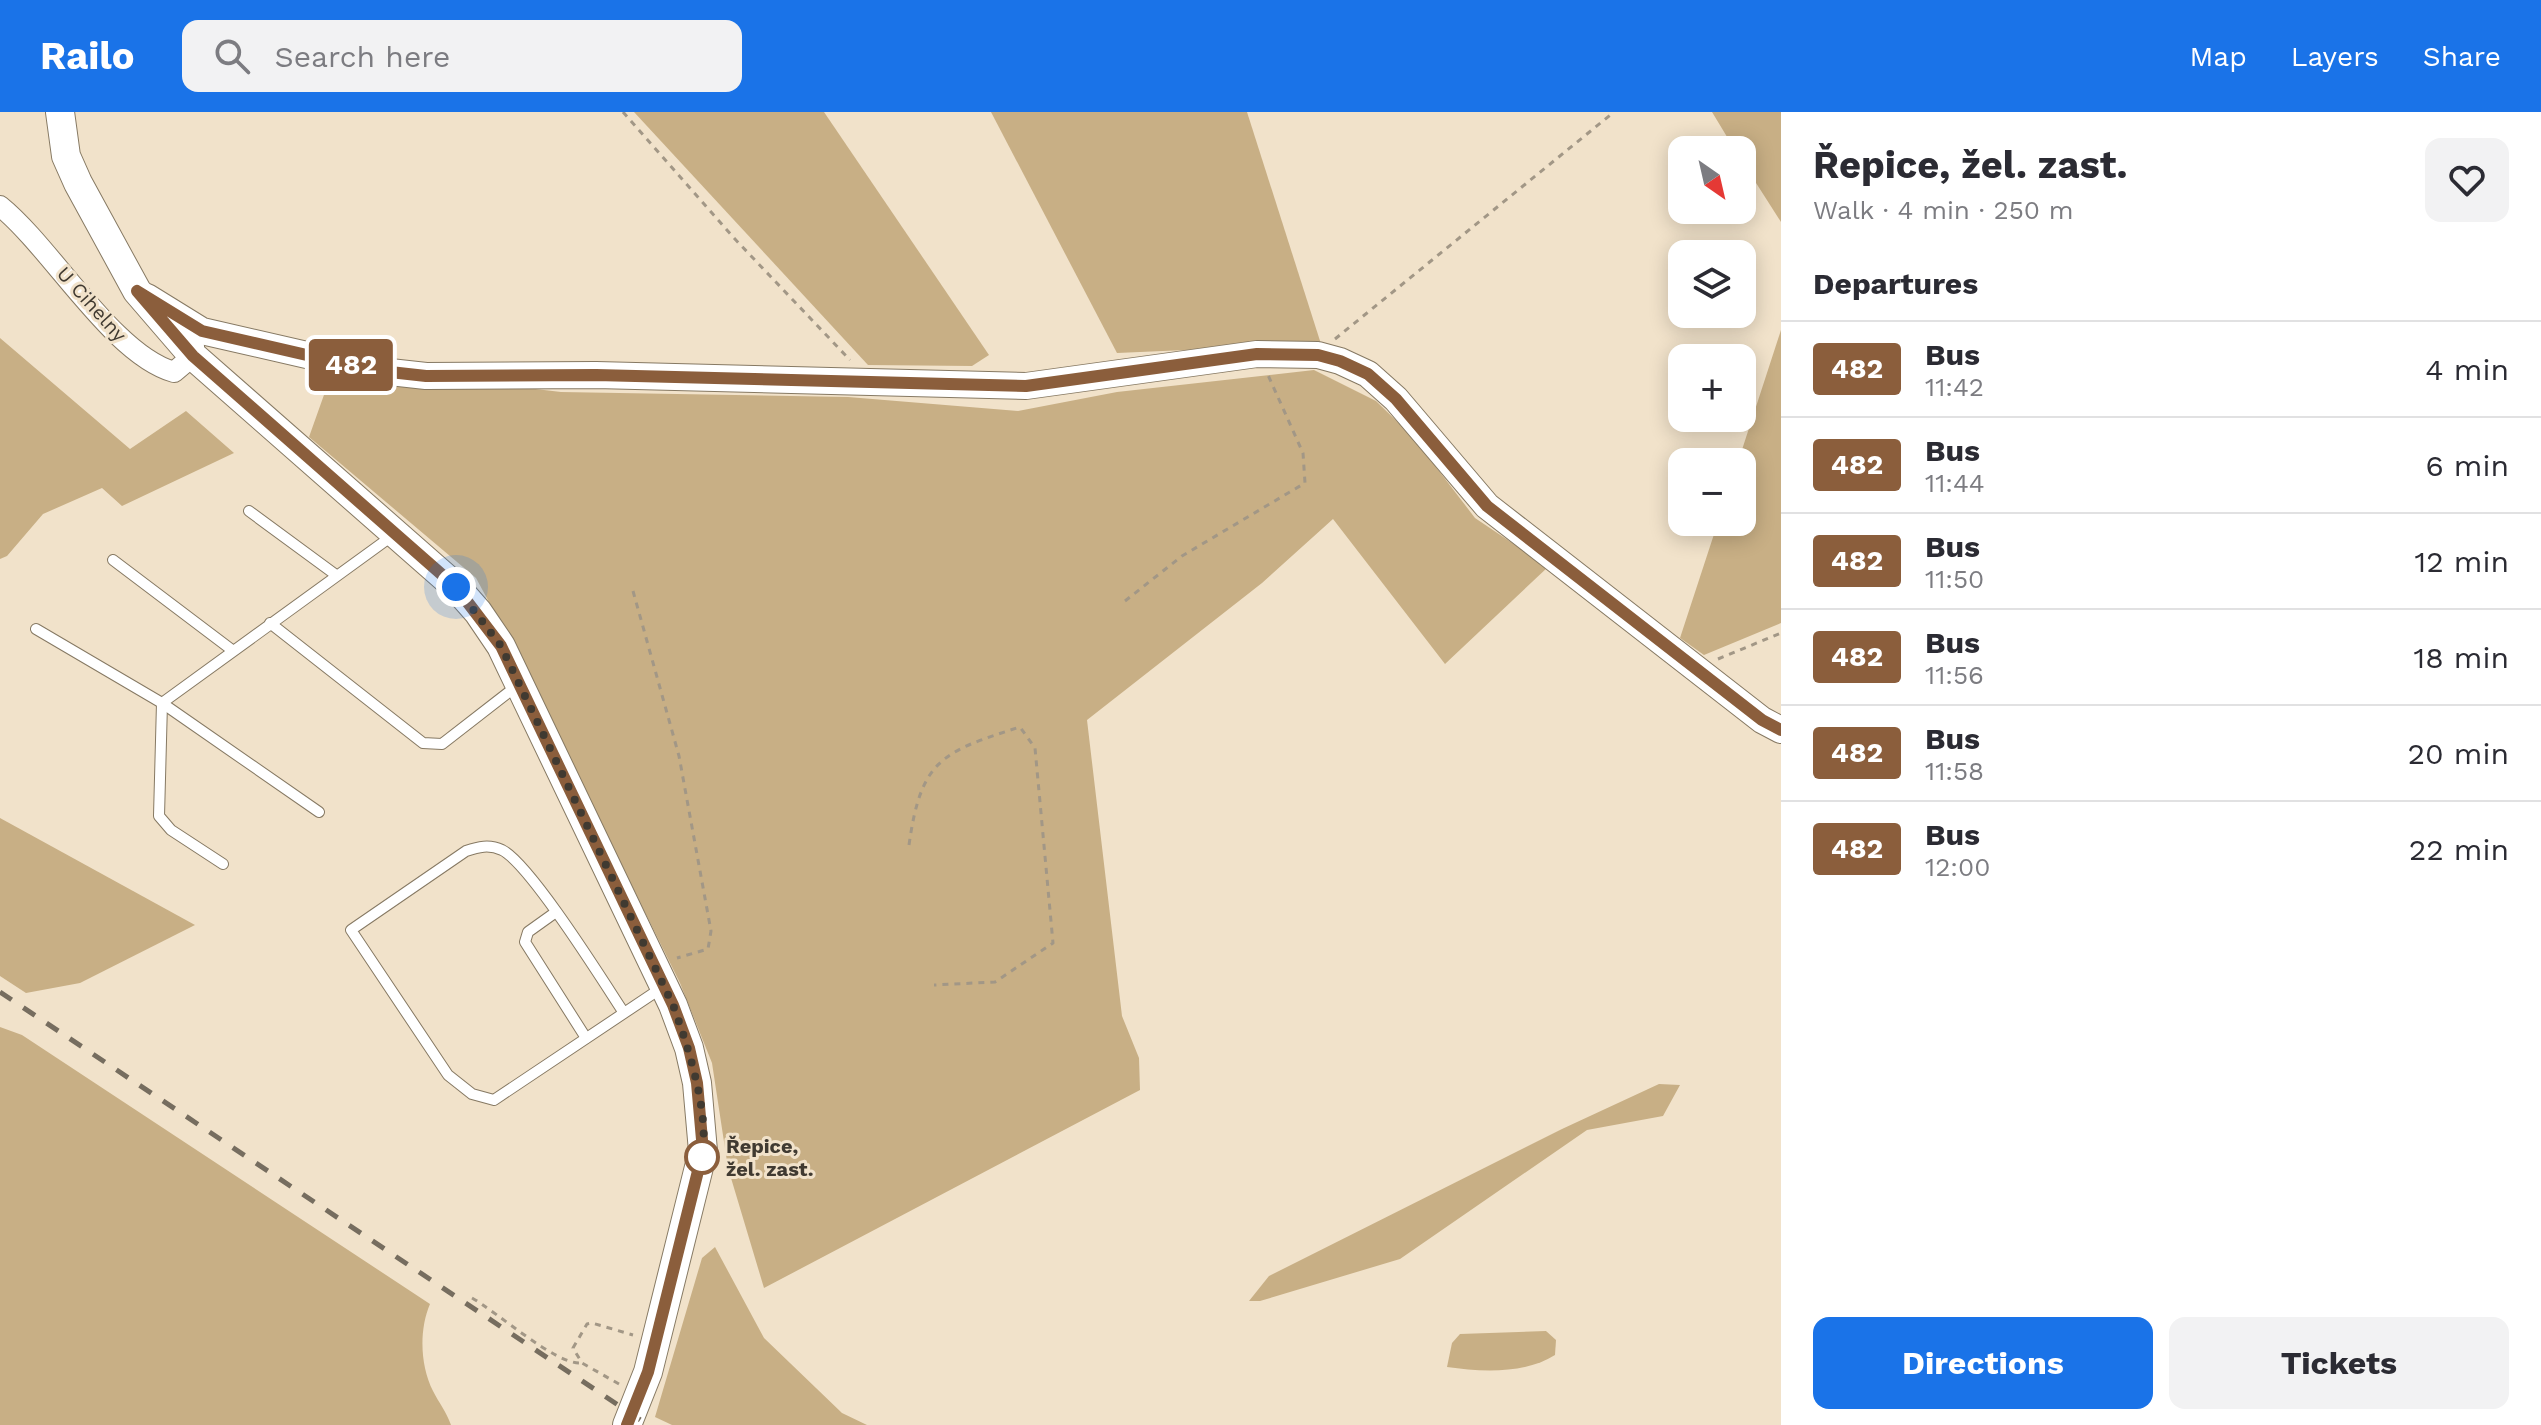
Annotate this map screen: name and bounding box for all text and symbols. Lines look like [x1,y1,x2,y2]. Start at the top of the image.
search box [182,20,742,92]
text: Railo [40,34,134,78]
icon: search [210,34,254,78]
text: Search here [274,39,450,74]
text: Map [2190,40,2247,73]
text: Layers [2291,40,2379,73]
text: Share [2423,40,2501,73]
north arrow [1668,136,1756,224]
map controls [1668,136,1756,536]
button: heart [2425,138,2509,222]
text: Řepice, žel. zast. [1813,143,2128,187]
text: Walk · 4 min · 250 m [1813,195,2074,225]
button: layers [1668,240,1756,328]
street label: U Cihelny [52,262,132,347]
text: Departures [1813,266,1978,301]
text: Bus [1925,337,1980,372]
line badge: 482 [305,339,397,391]
button: + [1668,344,1756,432]
text: 482 [325,348,377,381]
text: 482 [1831,352,1883,385]
text: 4 min [2425,352,2509,387]
text: 11:42 [1925,372,1984,402]
text: Bus [1925,433,1980,468]
button: − [1668,448,1756,536]
text: 482 [1831,448,1883,481]
text: 6 min [2425,448,2509,483]
text: 11:44 [1925,468,1985,498]
text: Bus [1925,529,1980,564]
text: 482 [1831,544,1883,577]
text: 12 min [2414,544,2509,579]
text: 11:50 [1925,564,1984,594]
your location [436,567,476,607]
text: Bus [1925,625,1980,660]
text: 482 [1831,640,1883,673]
text: 18 min [2413,640,2509,675]
text: 11:56 [1925,660,1984,690]
text: Bus [1925,721,1980,756]
text: 482 [1831,736,1883,769]
text: 20 min [2407,736,2509,771]
text: 11:58 [1925,756,1984,786]
text: Bus [1925,817,1980,852]
text: 482 [1831,832,1883,865]
text: 22 min [2409,832,2509,867]
text: 12:00 [1925,852,1990,882]
place label: Řepice, žel. zast. [726,1134,814,1181]
marker: Řepice, žel. zast. [685,1140,719,1174]
button: Directions [1813,1317,2153,1409]
button: Tickets [2169,1317,2509,1409]

